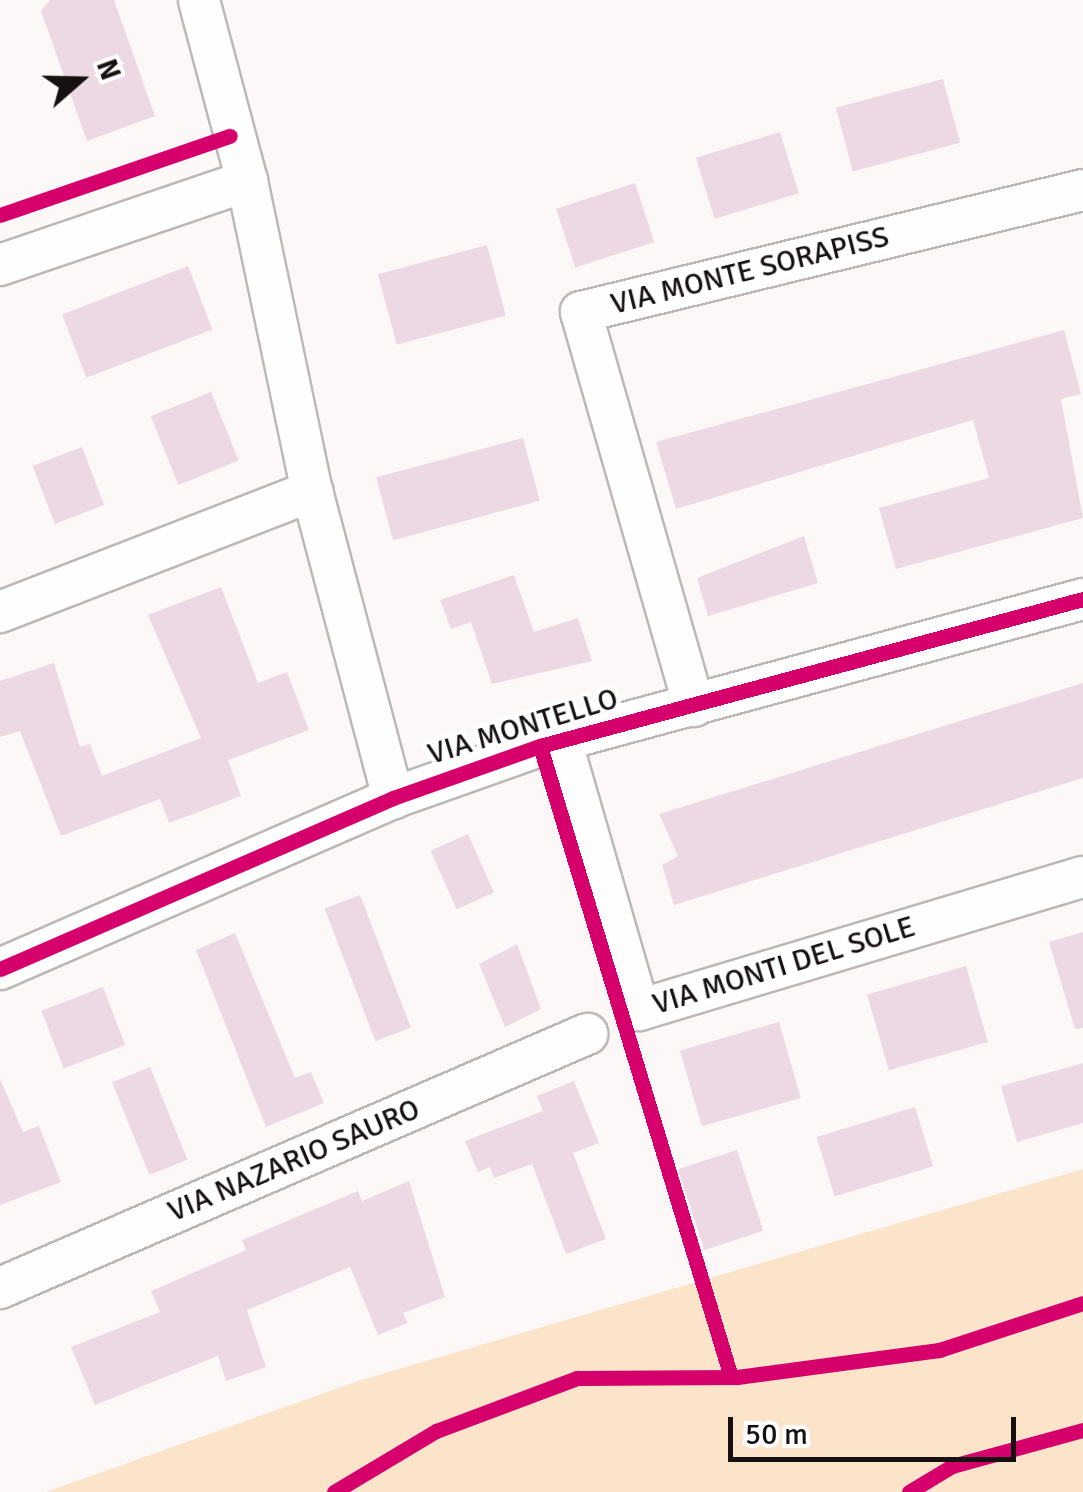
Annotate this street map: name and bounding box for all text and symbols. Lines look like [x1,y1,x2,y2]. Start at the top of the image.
north arrow [30,30,130,130]
text: N [89,55,127,85]
street label: VIA MONTE SORAPISS [607,219,893,323]
street label: VIA MONTELLO [424,681,622,773]
street label: VIA MONTI DEL SOLE [648,909,920,1023]
street label: VIA NAZARIO SAURO [163,1092,425,1230]
scale bar [733,1397,1020,1459]
text: 50 m [745,1416,808,1453]

